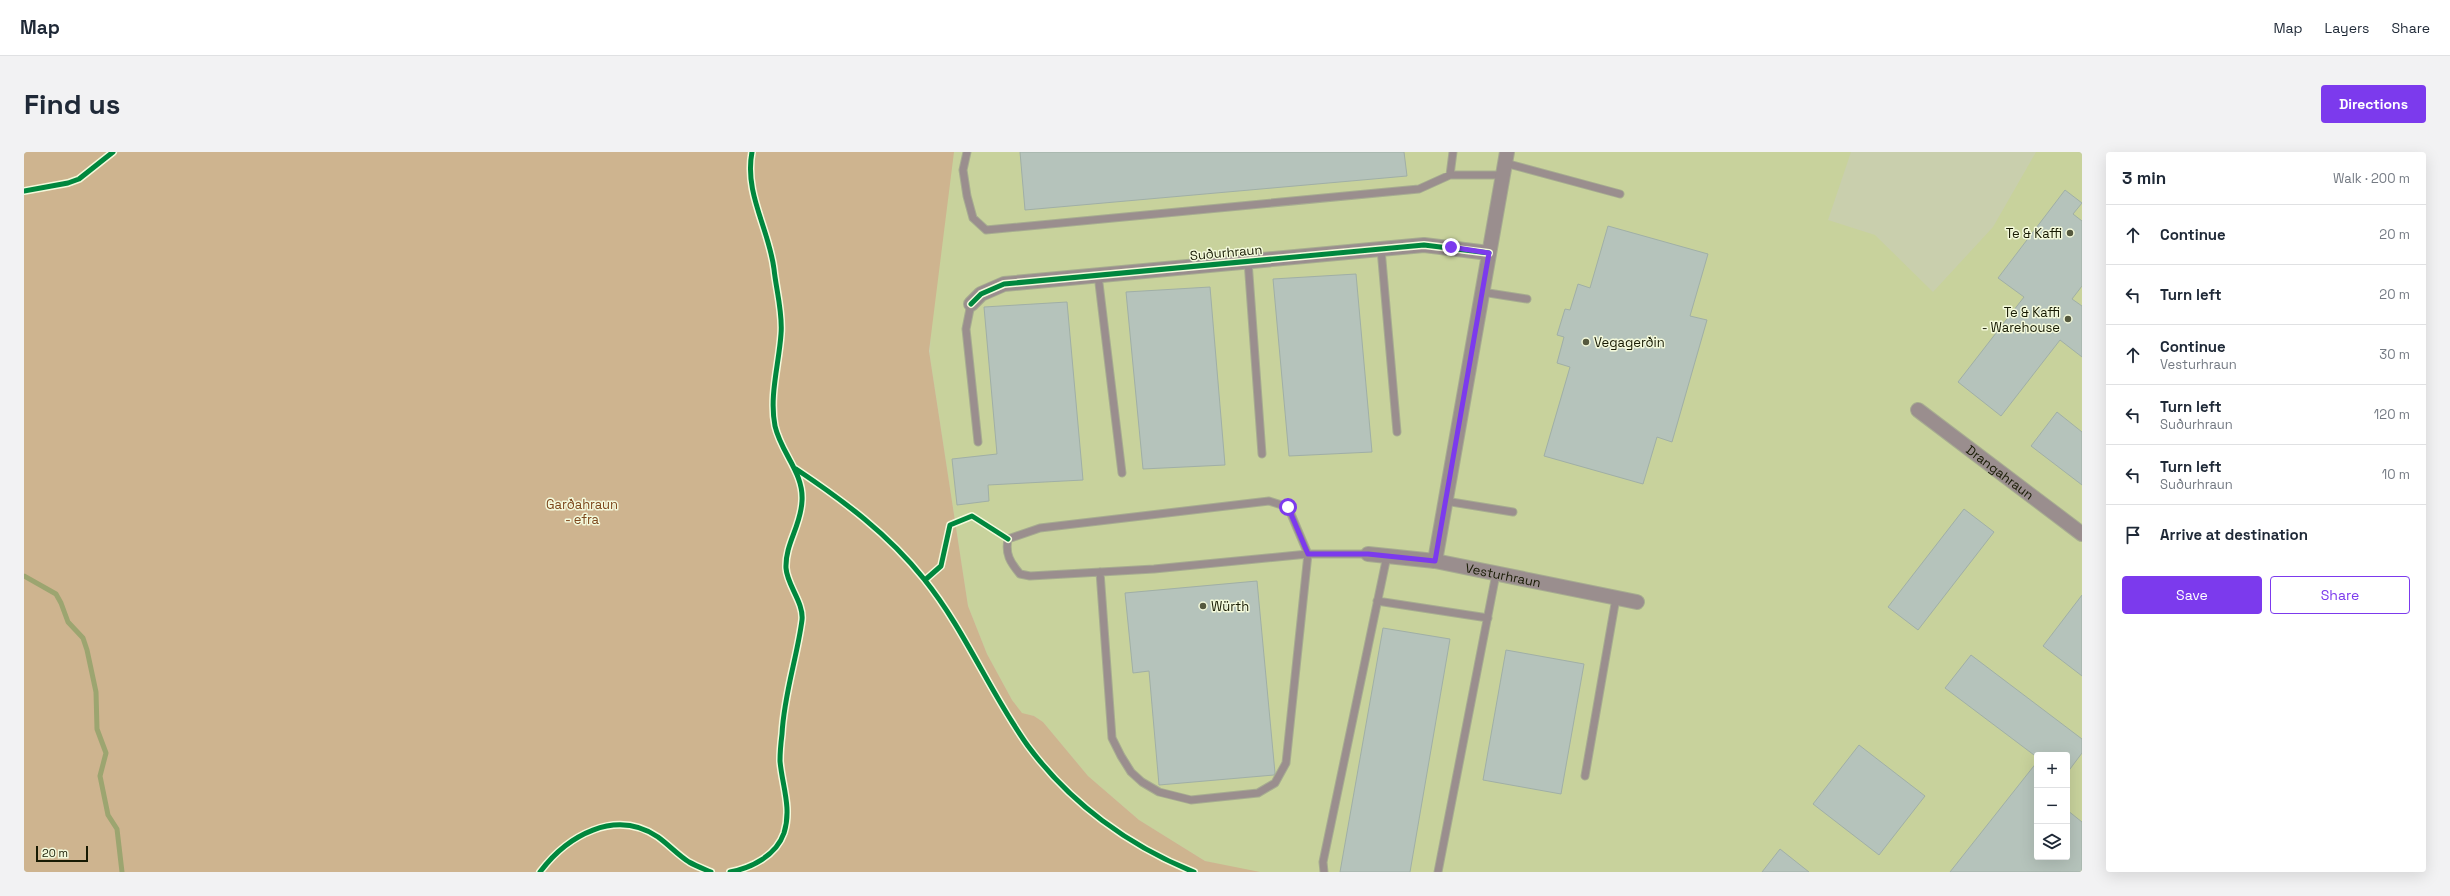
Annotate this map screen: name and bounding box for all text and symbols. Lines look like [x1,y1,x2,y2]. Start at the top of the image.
text: Map [20,15,60,40]
text: Map [2273,19,2303,37]
text: Layers [2325,19,2369,37]
text: Share [2391,19,2430,37]
button: Directions [2321,85,2426,123]
text: Find us [24,86,121,122]
text: 3 min [2122,167,2166,189]
text: Walk · 200 m [2333,170,2410,187]
icon: ahead [2122,224,2144,246]
place label: Te & Kaffi [2006,225,2062,242]
text: Continue [2160,225,2226,244]
text: 20 m [2379,226,2410,243]
marker: Te & Kaffi [2065,228,2075,238]
route end [1442,238,1460,256]
street label: Suðurhraun [1189,241,1263,264]
icon: left [2122,284,2144,306]
text: Turn left [2160,285,2222,304]
text: 20 m [2379,286,2410,303]
place label: Te & Kaffi - Warehouse [1982,304,2060,336]
marker: Te & Kaffi - Warehouse [2063,314,2073,324]
place label: Vegagerðin [1594,334,1665,351]
marker: Vegagerðin [1581,337,1591,347]
text: Continue [2160,337,2226,356]
icon: ahead [2122,344,2144,366]
text: 30 m [2379,346,2410,363]
text: Vesturhraun [2160,356,2237,373]
text: Turn left [2160,397,2222,416]
icon: left [2122,404,2144,426]
text: 120 m [2374,406,2410,423]
text: Suðurhraun [2160,416,2233,433]
street label: Drangahraun [1963,441,2037,504]
text: Turn left [2160,457,2222,476]
icon: left [2122,464,2144,486]
text: 10 m [2382,466,2410,483]
text: Suðurhraun [2160,476,2233,493]
park label: Garðahraun - efra [546,496,618,528]
route start [1279,498,1297,516]
icon: arrive [2122,524,2144,546]
text: Arrive at destination [2160,525,2308,544]
street label: Vesturhraun [1464,559,1542,591]
button: Save [2122,576,2262,614]
button: Share [2270,576,2410,614]
place label: Würth [1211,598,1249,615]
marker: Würth [1198,601,1208,611]
map controls [2034,752,2070,860]
button: + [2034,752,2070,788]
button: − [2034,788,2070,824]
button: layers [2034,824,2070,860]
scale bar [36,844,88,863]
text: 20 m [42,846,68,860]

